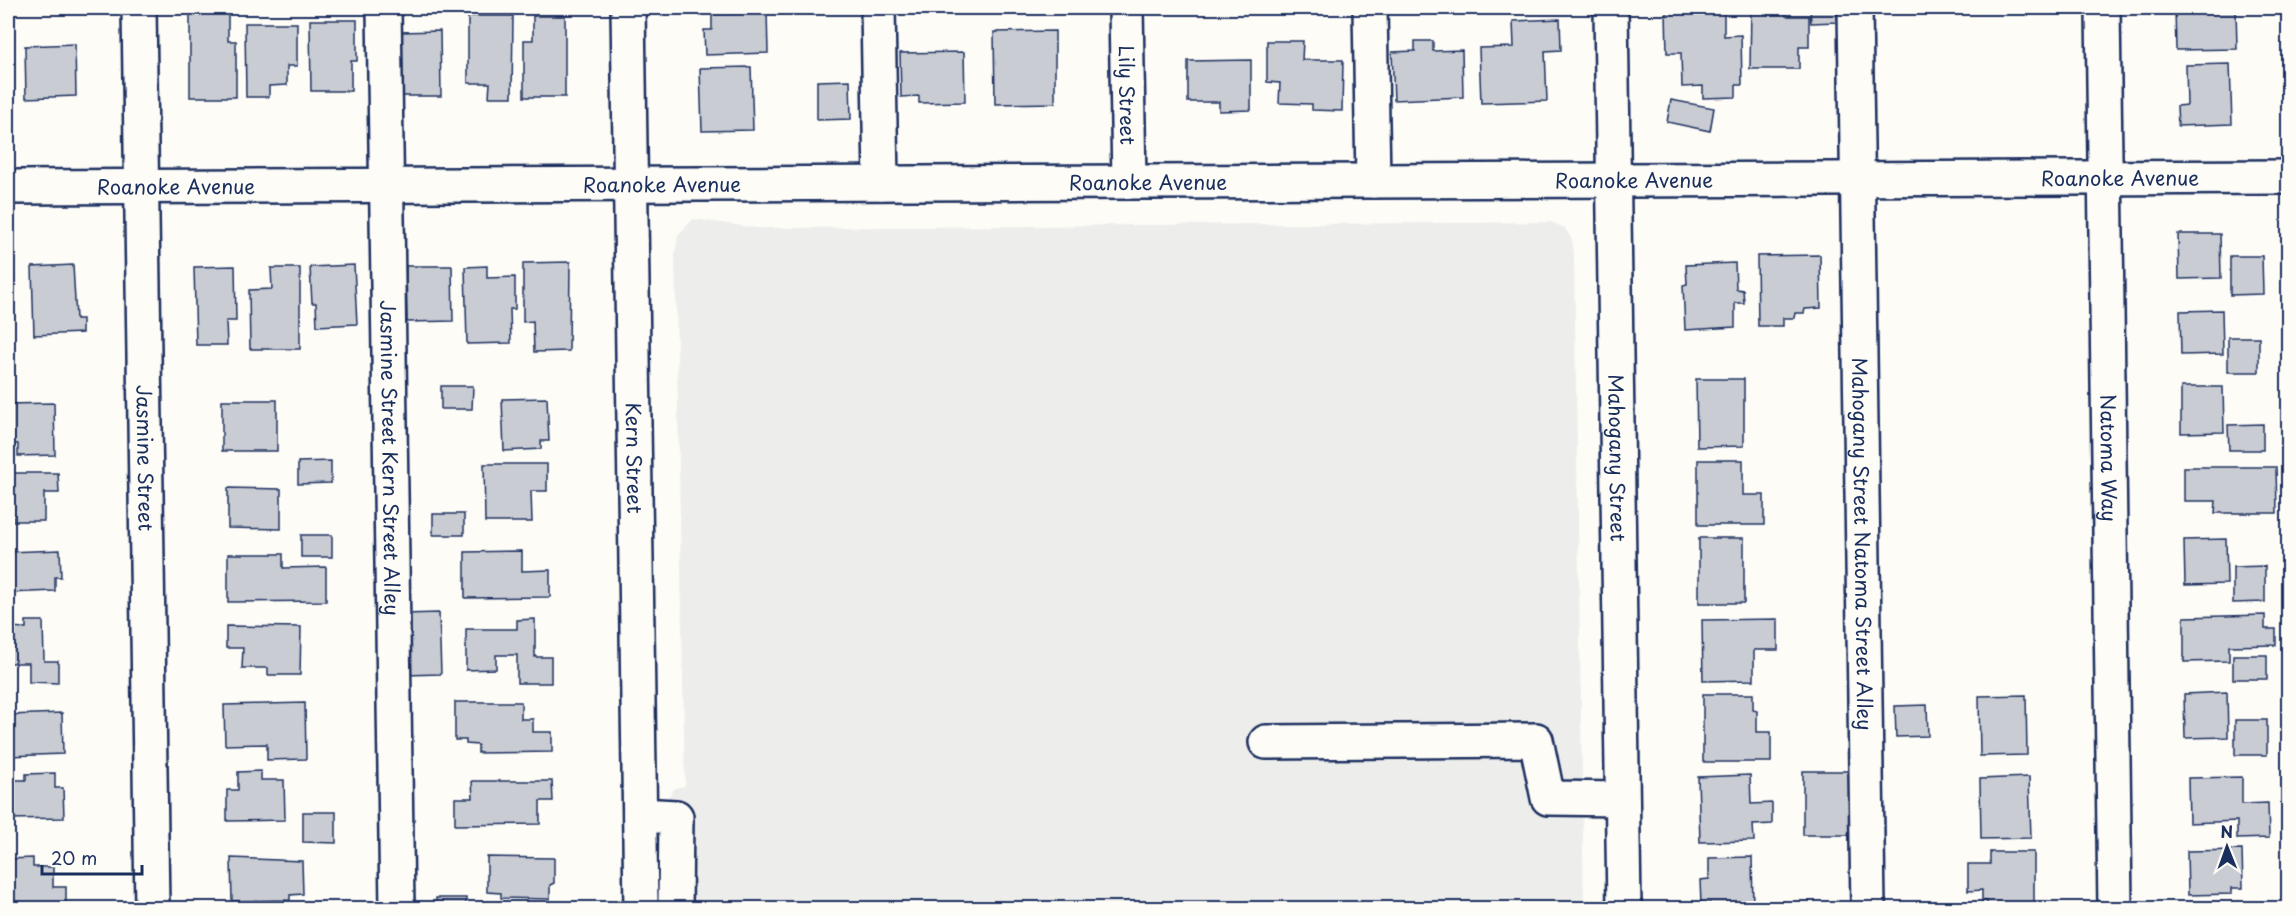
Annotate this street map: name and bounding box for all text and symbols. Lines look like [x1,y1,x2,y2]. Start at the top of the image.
street label: Lily Street [1112,45,1143,145]
street label: Roanoke Avenue [2041,162,2199,193]
street label: Roanoke Avenue [1555,165,1713,195]
street label: Roanoke Avenue [1069,167,1227,197]
street label: Roanoke Avenue [583,169,741,199]
street label: Roanoke Avenue [97,171,255,202]
street label: Jasmine Street Kern Street Alley [373,300,408,616]
street label: Mahogany Street Natoma Street Alley [1845,357,1880,731]
street label: Mahogany Street [1601,374,1634,542]
street label: Jasmine Street [129,385,162,531]
street label: Natoma Way [2093,394,2125,522]
street label: Kern Street [619,402,650,514]
north arrow [2197,817,2257,877]
text: N [2220,819,2233,843]
scale bar [42,838,142,876]
text: 20 m [51,844,97,871]

